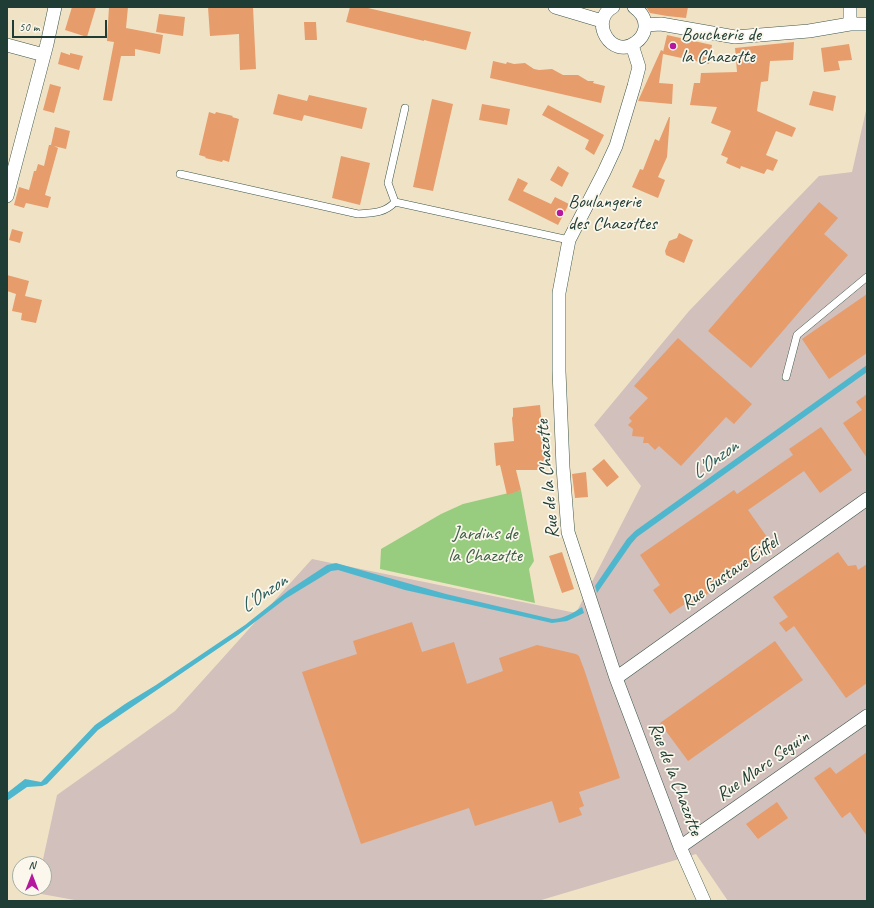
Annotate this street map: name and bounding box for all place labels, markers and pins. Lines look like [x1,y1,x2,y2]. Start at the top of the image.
place label: Boucherie de la Chazotte [681,24,761,68]
marker: Boucherie de la Chazotte [668,41,678,51]
place label: Boulangerie des Chazottes [568,191,657,235]
marker: Boulangerie des Chazottes [555,208,565,218]

